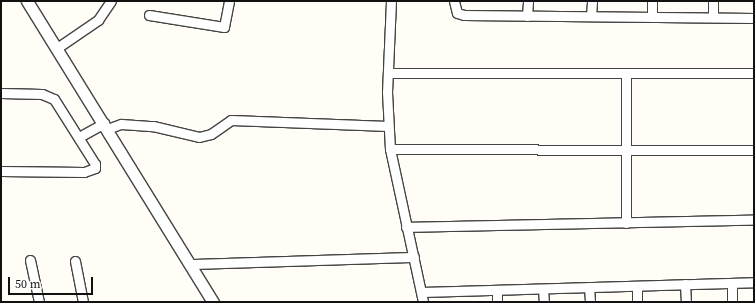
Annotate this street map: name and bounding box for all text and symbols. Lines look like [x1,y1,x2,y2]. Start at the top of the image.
scale bar [10,269,95,295]
text: 50 m [15,276,41,292]

